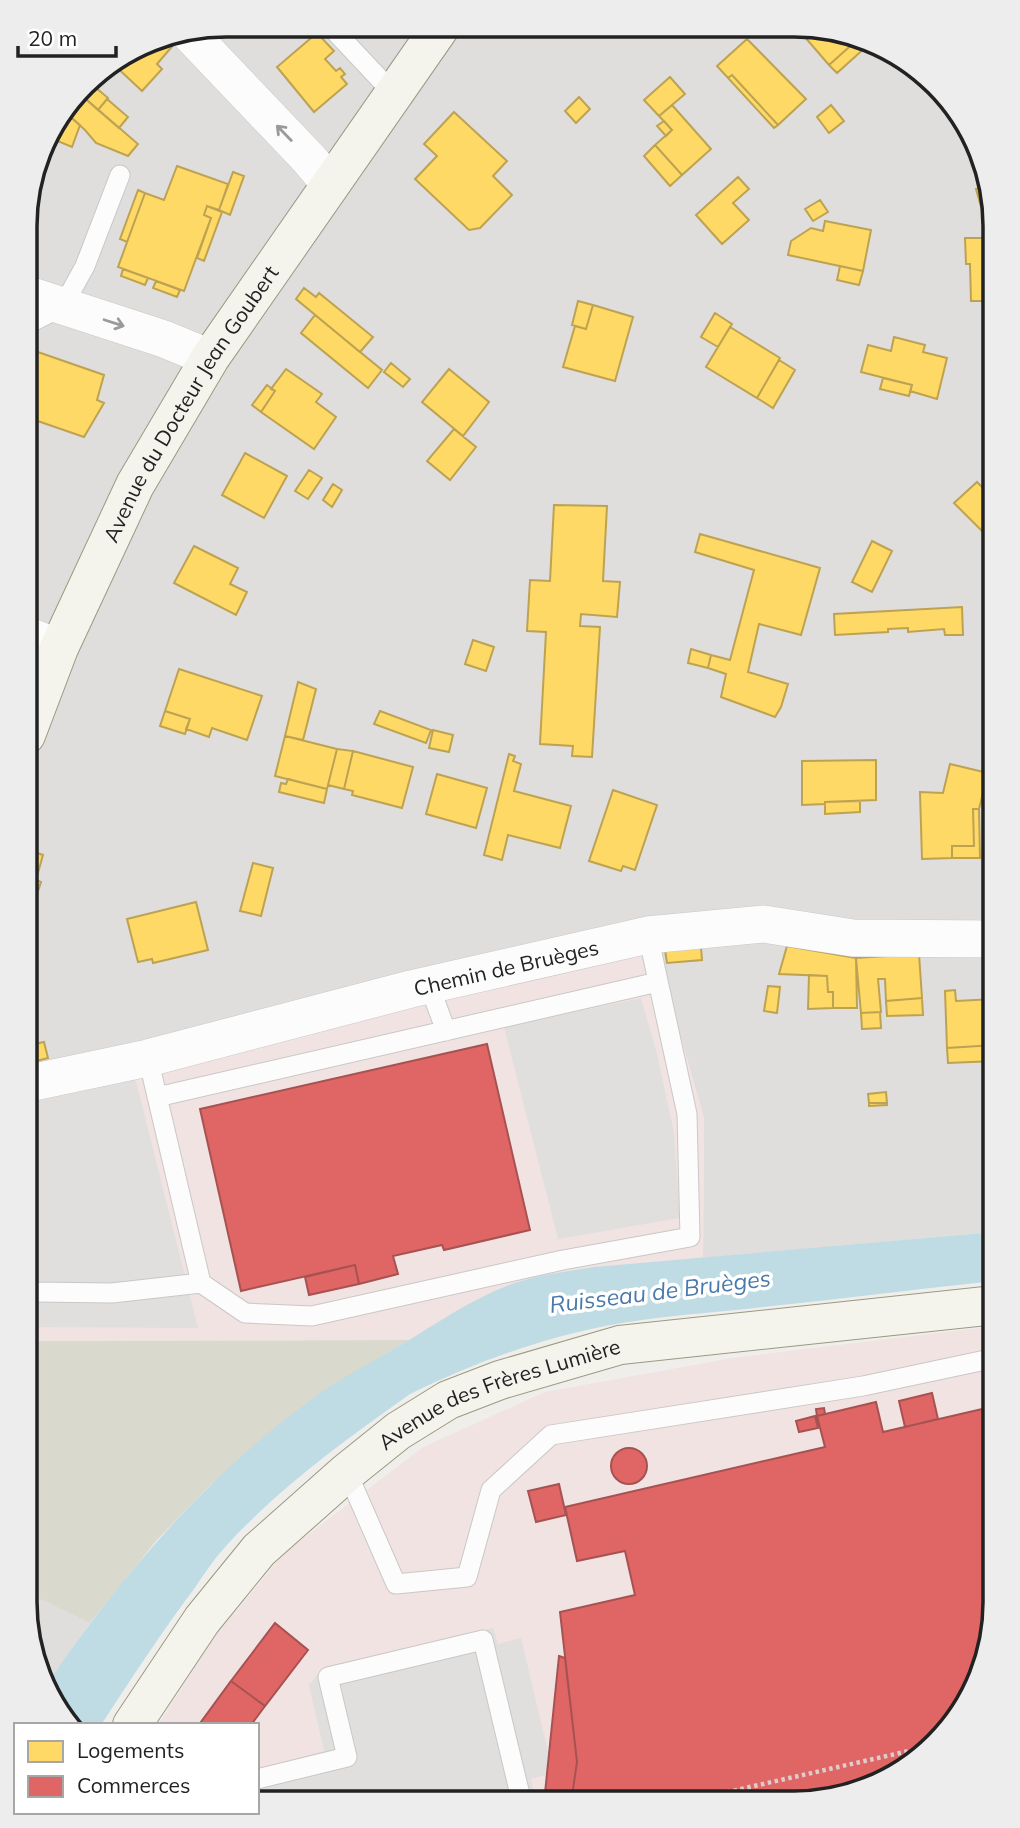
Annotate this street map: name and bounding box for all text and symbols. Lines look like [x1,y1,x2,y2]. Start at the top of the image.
scale bar [18,14,116,58]
text: 20 m [28,25,77,51]
one-way arrow [276,125,293,142]
street label: Avenue du Docteur Jean Goubert [97,260,283,546]
one-way arrow [103,317,125,330]
street label: Chemin de Bruèges [411,934,601,1001]
water label: Ruisseau de Bruèges [548,1263,772,1319]
street label: Avenue des Frères Lumière [373,1333,623,1455]
legend [14,1723,259,1814]
text: Logements [77,1737,184,1763]
text: Commerces [77,1772,190,1798]

